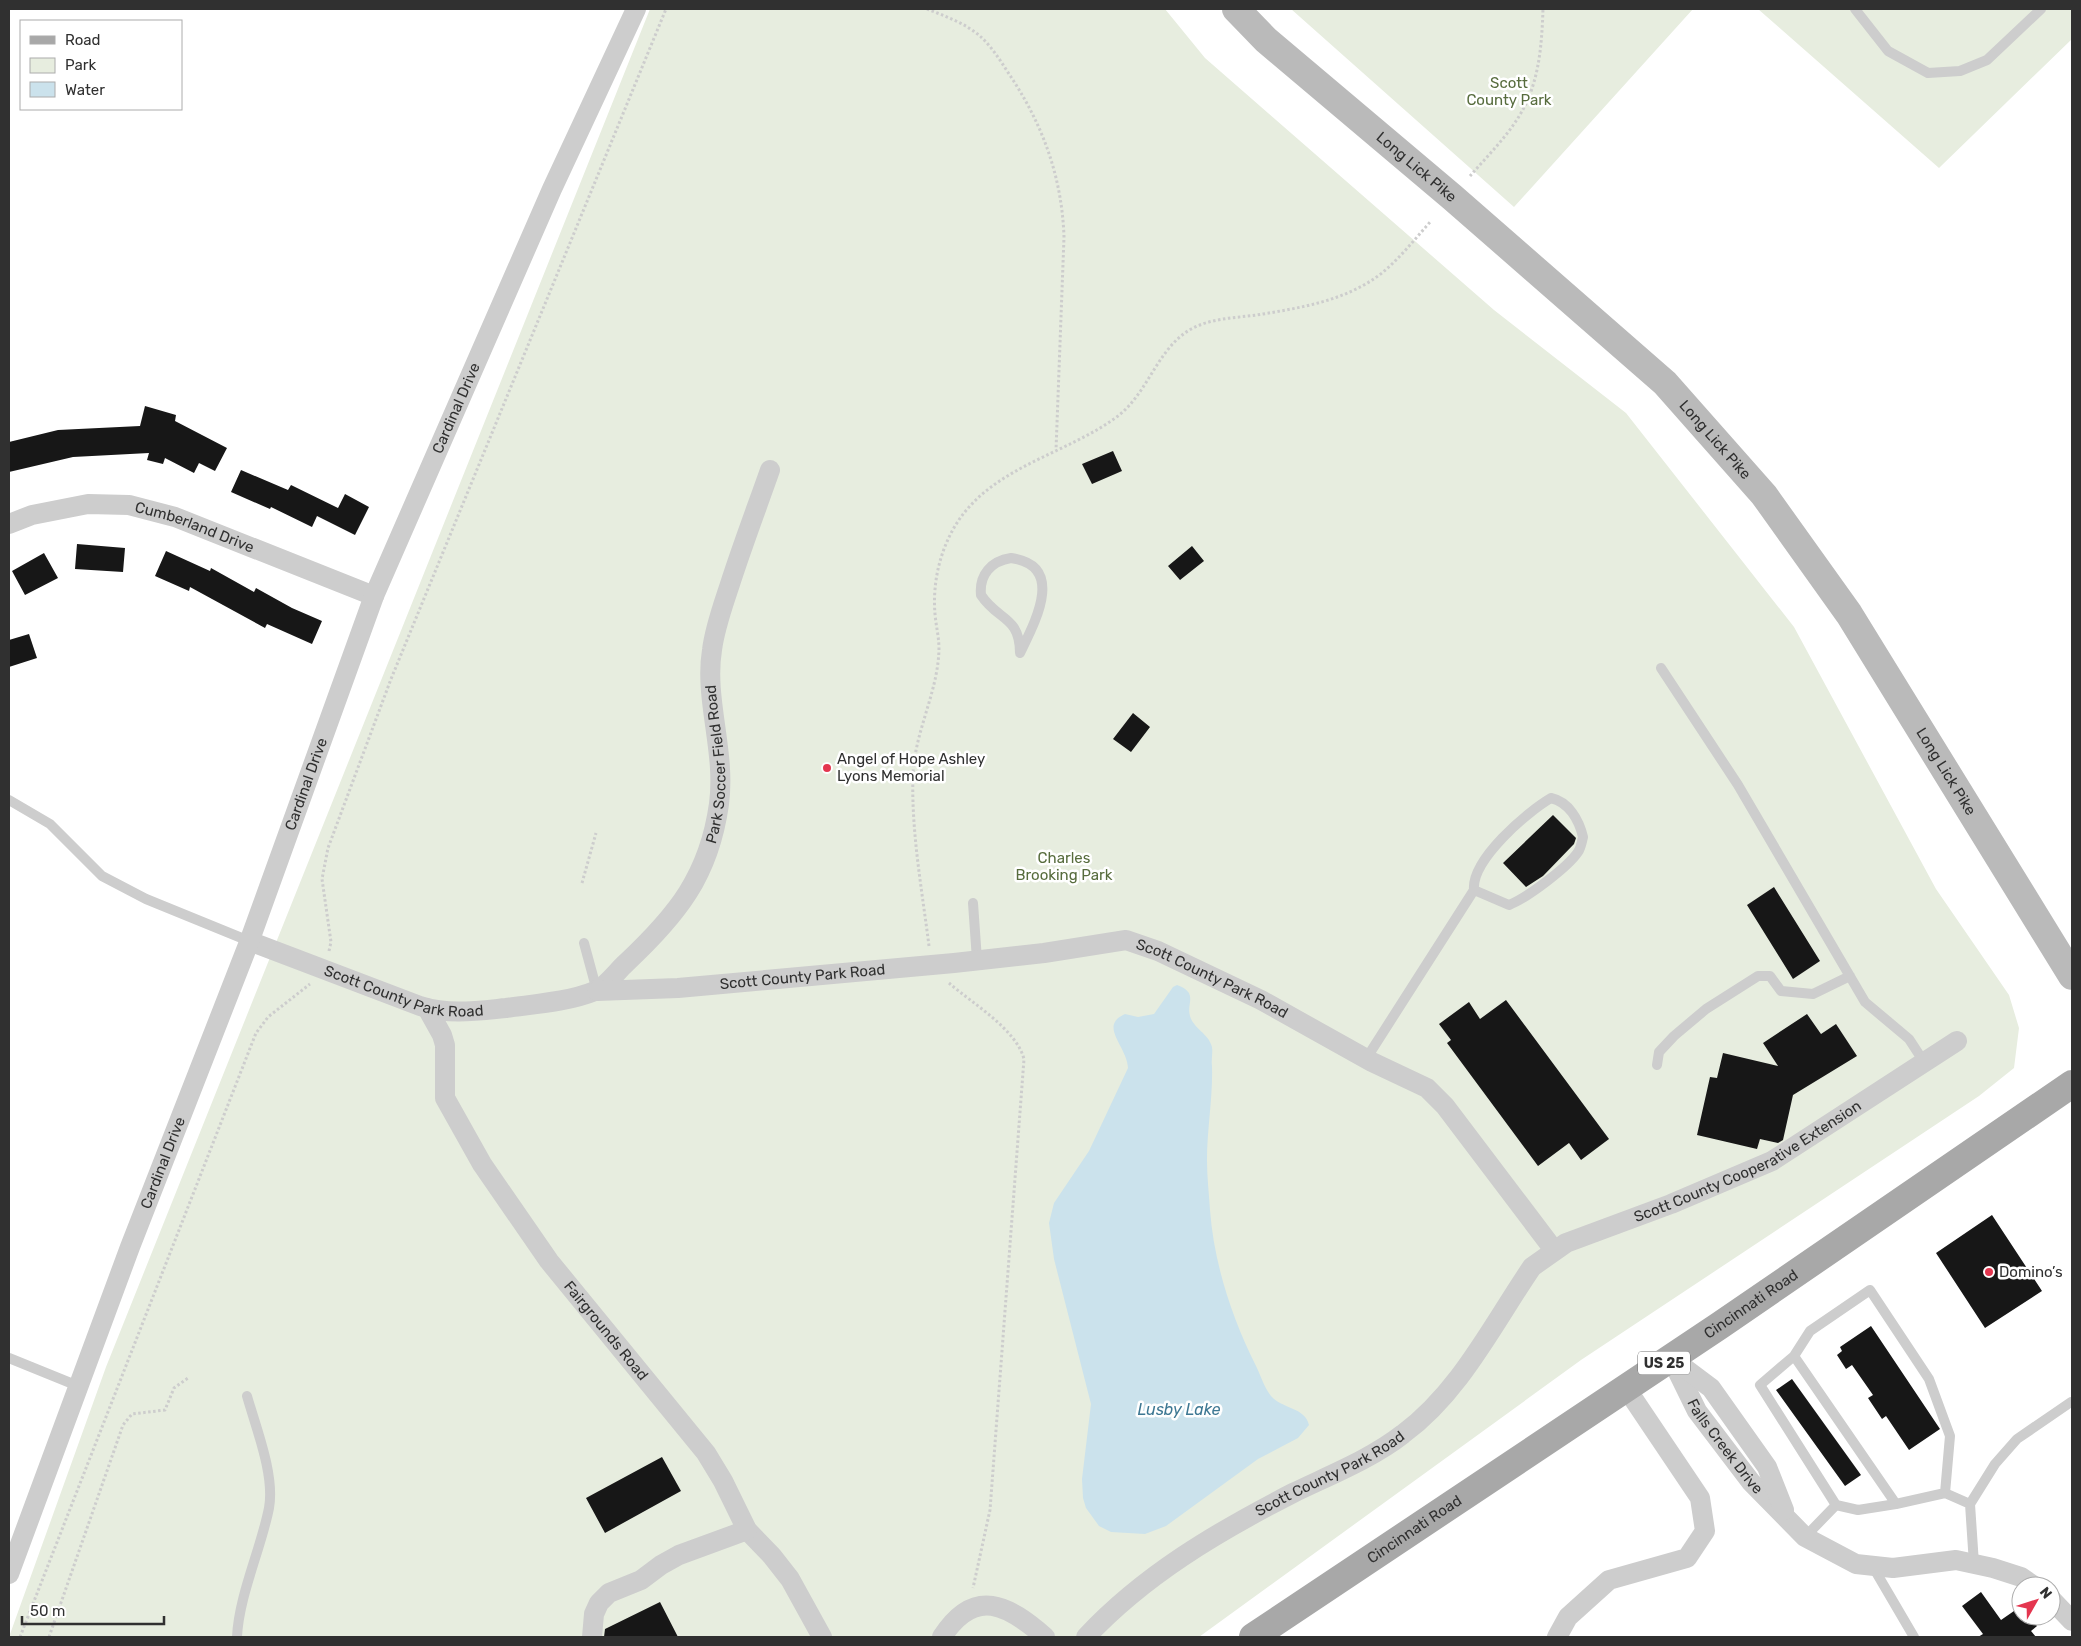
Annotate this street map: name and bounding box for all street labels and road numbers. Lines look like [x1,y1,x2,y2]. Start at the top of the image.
street label: Long Lick Pike [1373,128,1460,206]
street label: Cardinal Drive [428,360,484,456]
street label: Long Lick Pike [1675,397,1755,483]
street label: Cumberland Drive [133,498,257,556]
street label: Park Soccer Field Road [702,684,729,846]
street label: Long Lick Pike [1912,724,1980,819]
street label: Cardinal Drive [281,735,331,833]
street label: Scott County Park Road [1134,935,1291,1022]
street label: Scott County Park Road [719,960,886,993]
street label: Scott County Park Road [321,961,484,1021]
street label: Scott County Cooperative Extension [1631,1097,1865,1226]
street label: Cardinal Drive [137,1114,189,1211]
street label: Cincinnati Road [1701,1266,1801,1342]
street label: Fairgrounds Road [560,1277,652,1384]
road number: US 25 [1638,1352,1690,1375]
street label: Falls Creek Drive [1683,1396,1767,1498]
street label: Scott County Park Road [1252,1427,1408,1520]
street label: Cincinnati Road [1364,1491,1465,1567]

